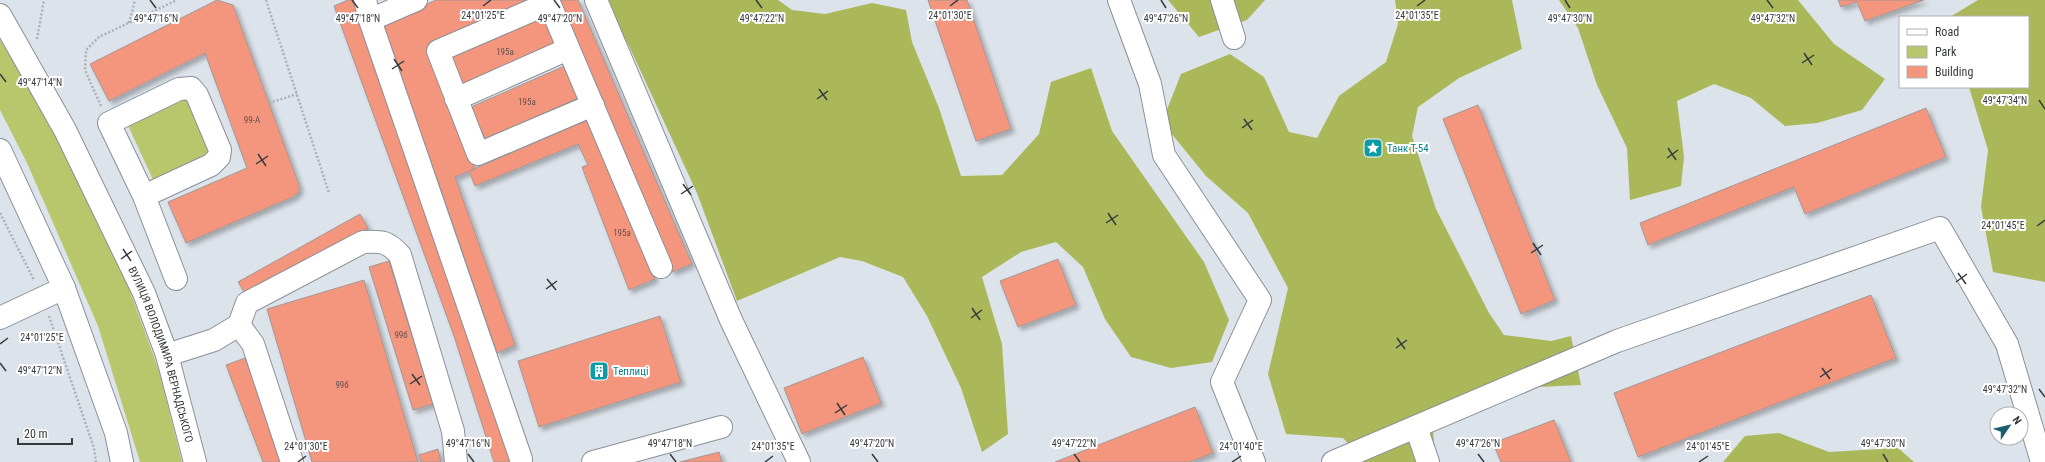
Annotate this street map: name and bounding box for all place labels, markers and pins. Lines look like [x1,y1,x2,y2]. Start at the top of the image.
place icon: Танк Т-54 [1362,137,1384,159]
place label: Танк Т-54 [1387,142,1429,155]
building icon: Теплиці [588,360,610,382]
place label: Теплиці [613,365,648,378]

